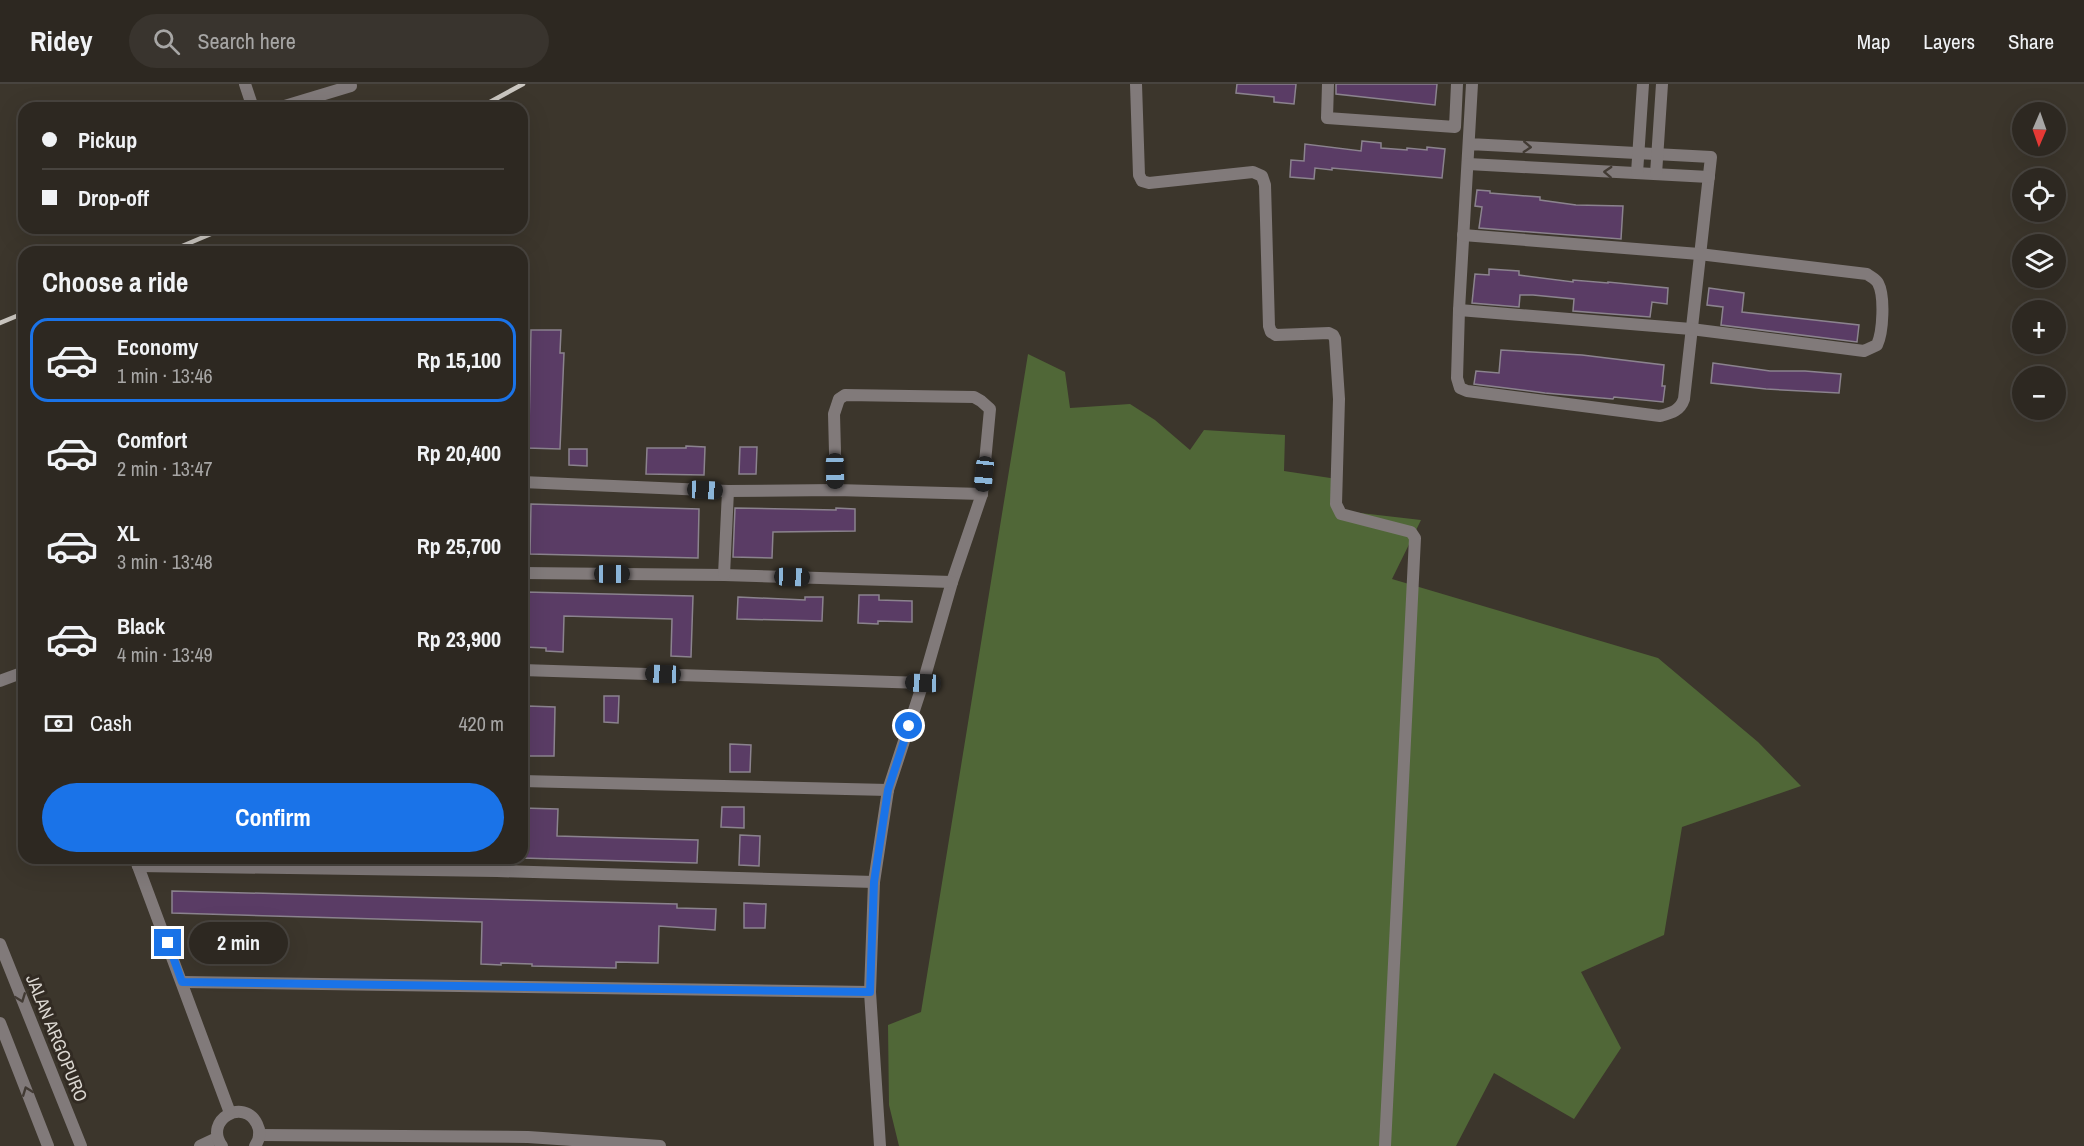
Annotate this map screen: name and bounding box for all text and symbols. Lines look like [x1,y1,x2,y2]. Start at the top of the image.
search box [129,14,549,68]
text: Ridey [30,22,93,60]
icon: search [150,25,183,58]
text: Search here [198,26,296,56]
text: Map [1857,27,1890,56]
text: Layers [1923,27,1975,56]
text: Share [2008,27,2054,56]
north arrow [2012,102,2066,156]
map controls [2012,102,2066,420]
text: Pickup [78,125,137,155]
one-way arrow [1523,140,1532,153]
one-way arrow [1604,165,1613,178]
button: locate [2012,168,2066,222]
text: Drop-off [78,183,149,213]
button: layers [2012,234,2066,288]
text: Choose a ride [42,264,188,300]
button: + [2012,300,2066,354]
text: Economy [117,332,198,362]
icon: car [45,333,99,387]
text: Rp 15,100 [417,345,501,375]
text: 1 min · 13:46 [117,362,213,389]
button: − [2012,366,2066,420]
text: Comfort [117,425,187,455]
icon: car [45,426,99,480]
text: Rp 20,400 [417,438,501,468]
car [826,453,844,489]
text: 2 min · 13:47 [117,455,213,482]
car [973,455,995,493]
car [687,480,723,500]
text: XL [117,518,140,548]
icon: car [45,519,99,573]
text: Rp 25,700 [417,531,501,561]
text: 3 min · 13:48 [117,548,213,575]
car [594,565,630,583]
car [774,567,810,587]
text: Black [117,611,165,641]
icon: car [45,612,99,666]
text: Rp 23,900 [417,624,501,654]
text: 4 min · 13:49 [117,641,213,668]
car [645,664,681,684]
car [905,673,941,693]
icon: cash [42,707,75,740]
text: Cash [90,708,132,738]
text: 420 m [458,710,504,737]
route start [895,712,922,739]
button: Confirm [42,783,504,852]
callout: 2 min [189,922,288,964]
route end [154,929,181,956]
text: 2 min [217,929,260,956]
street label: JALAN ARGOPURO [20,971,94,1105]
one-way arrow [14,992,26,1003]
one-way arrow [22,1086,35,1097]

